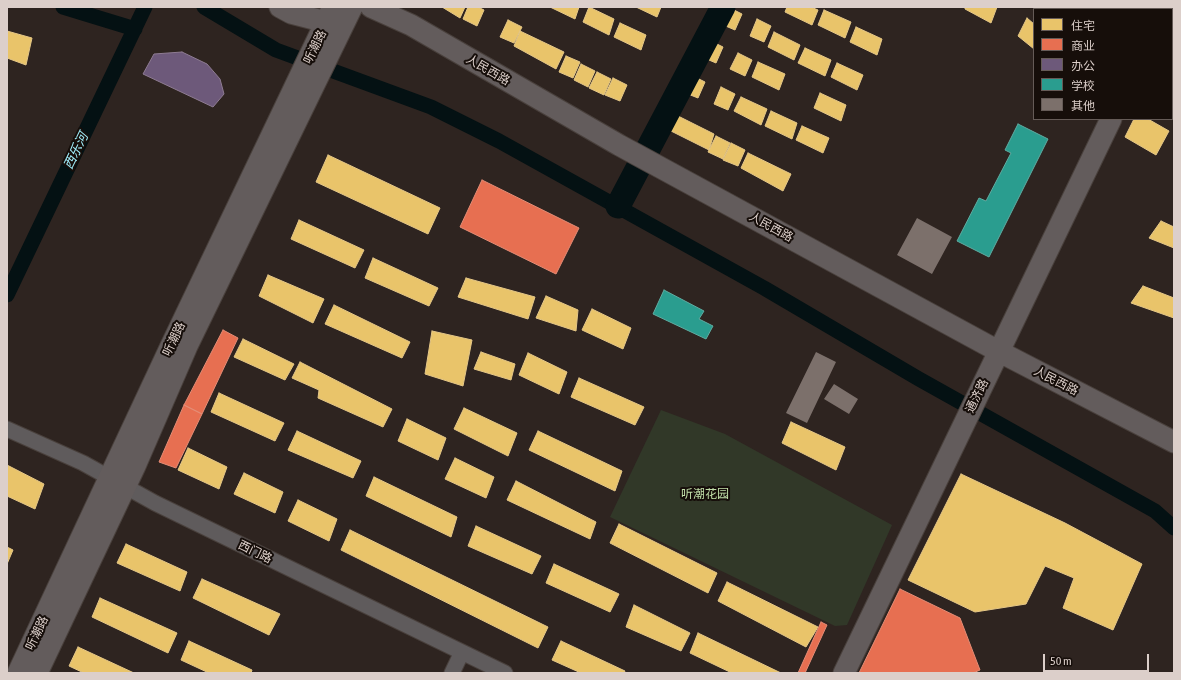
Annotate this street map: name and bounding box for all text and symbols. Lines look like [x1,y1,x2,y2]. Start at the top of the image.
legend [1033,8,1173,120]
text: 住宅 [1071,19,1095,33]
street label: 听潮路 [301,28,329,66]
text: 商业 [1071,39,1095,53]
street label: 人民西路 [464,52,512,88]
text: 办公 [1071,59,1095,73]
text: 学校 [1071,79,1095,93]
text: 其他 [1071,99,1095,113]
water label: 西乐河 [60,130,92,172]
street label: 人民西路 [747,209,795,245]
street label: 听潮路 [160,320,188,358]
street label: 人民西路 [1031,364,1081,398]
street label: 通济路 [963,377,991,415]
park label: 听潮花园 [681,487,729,501]
street label: 西门路 [236,538,274,566]
street label: 听潮路 [23,614,51,652]
scale bar [1045,646,1151,672]
text: 50 m [1050,654,1072,668]

